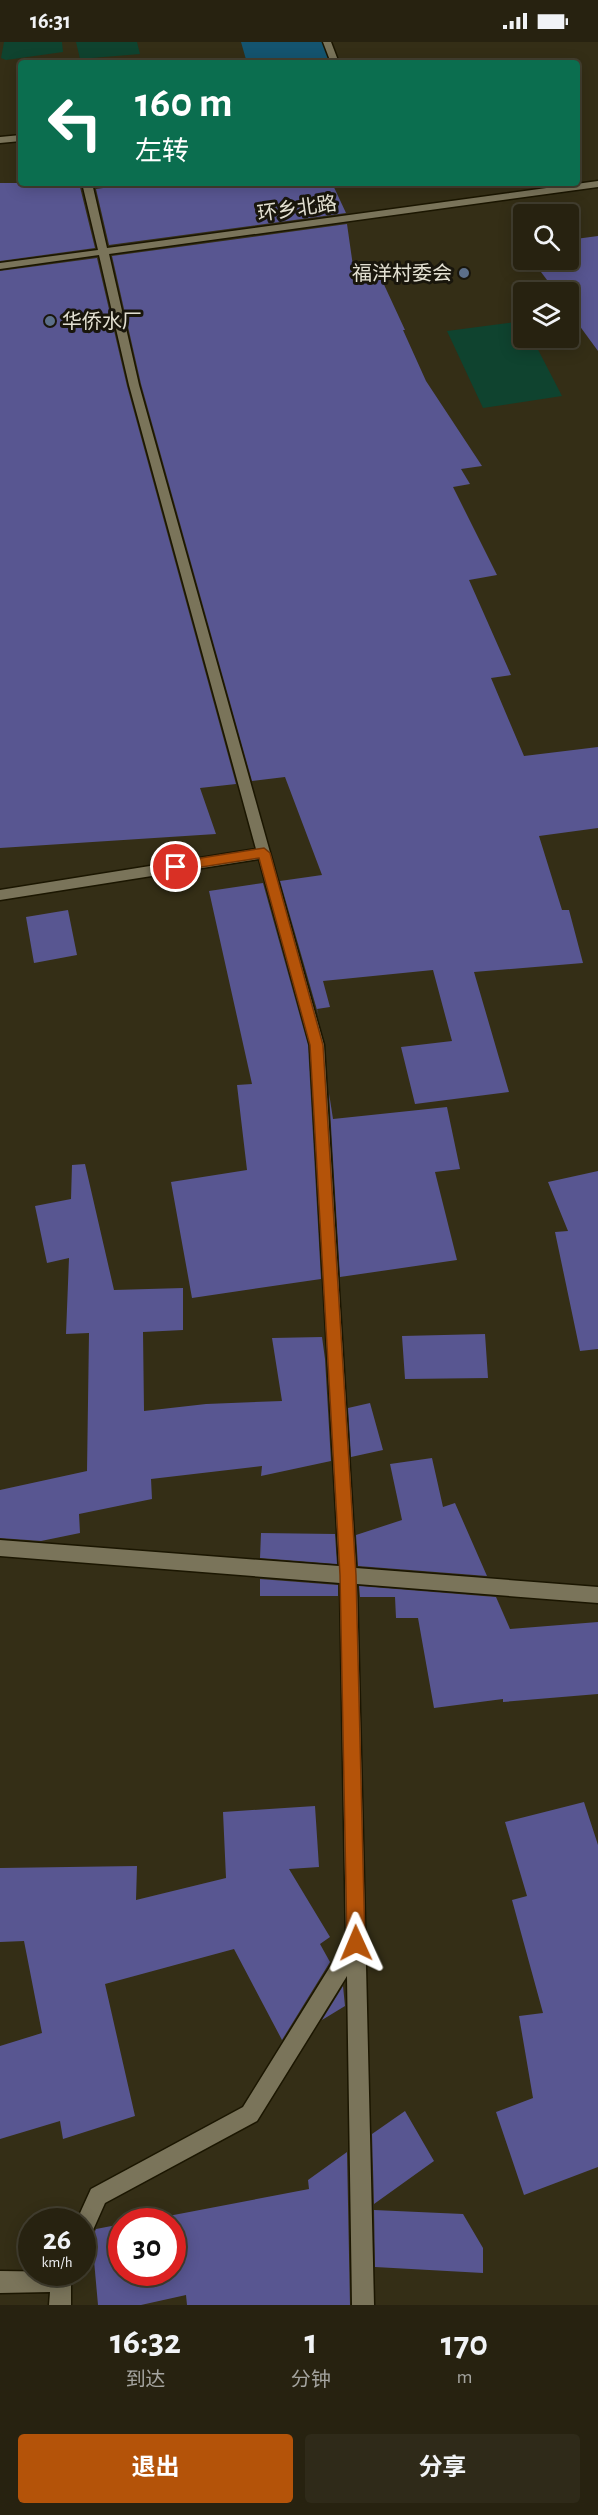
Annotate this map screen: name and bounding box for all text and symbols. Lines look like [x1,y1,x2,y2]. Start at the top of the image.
text: 16:31 [30,10,71,32]
text: 160 m [135,82,233,124]
icon: left [36,84,114,162]
text: 左转 [135,138,189,165]
street label: 环乡北路 [256,193,338,224]
map controls [513,204,579,348]
button: search [513,204,579,270]
place label: 福洋村委会 [352,263,452,284]
marker: 福洋村委会 [457,266,471,280]
button: layers [513,282,579,348]
place label: 华侨水厂 [62,311,142,332]
marker: 华侨水厂 [43,314,57,328]
pin [150,841,201,892]
icon: arrive [159,850,192,883]
position arrow [324,1911,388,1975]
speed limit sign: 30 [108,2208,186,2286]
text: 26 [43,2225,71,2255]
text: km/h [42,2255,72,2270]
text: 16:32 [110,2324,181,2360]
text: 1 [304,2324,317,2360]
text: 170 [441,2326,488,2362]
text: m [456,2367,472,2387]
text: 到达 [125,2370,165,2390]
text: 分钟 [291,2370,331,2390]
button: 退出 [18,2434,293,2503]
button: 分享 [305,2434,580,2503]

